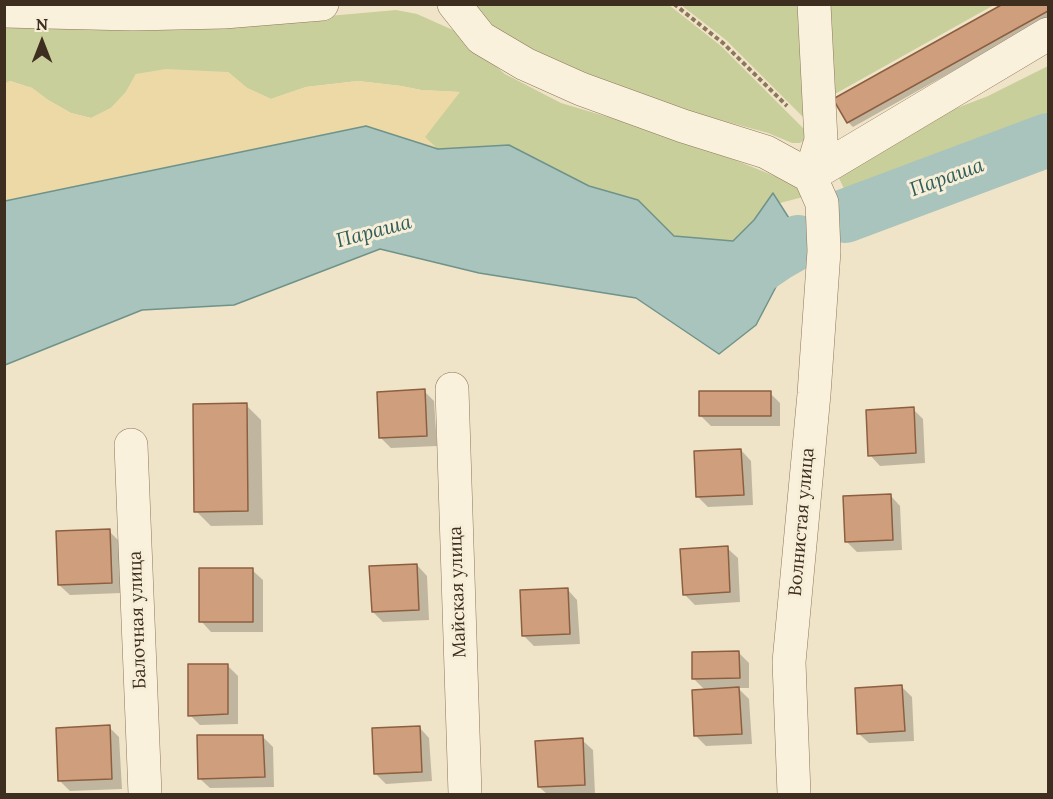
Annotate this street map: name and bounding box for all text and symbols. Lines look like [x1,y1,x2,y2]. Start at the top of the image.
north arrow [12,12,72,72]
text: N [36,14,48,34]
water label: Параша [907,154,987,202]
water label: Параша [334,210,414,254]
street label: Волнистая улица [785,447,819,597]
street label: Майская улица [445,526,471,658]
street label: Балочная улица [125,550,151,690]

